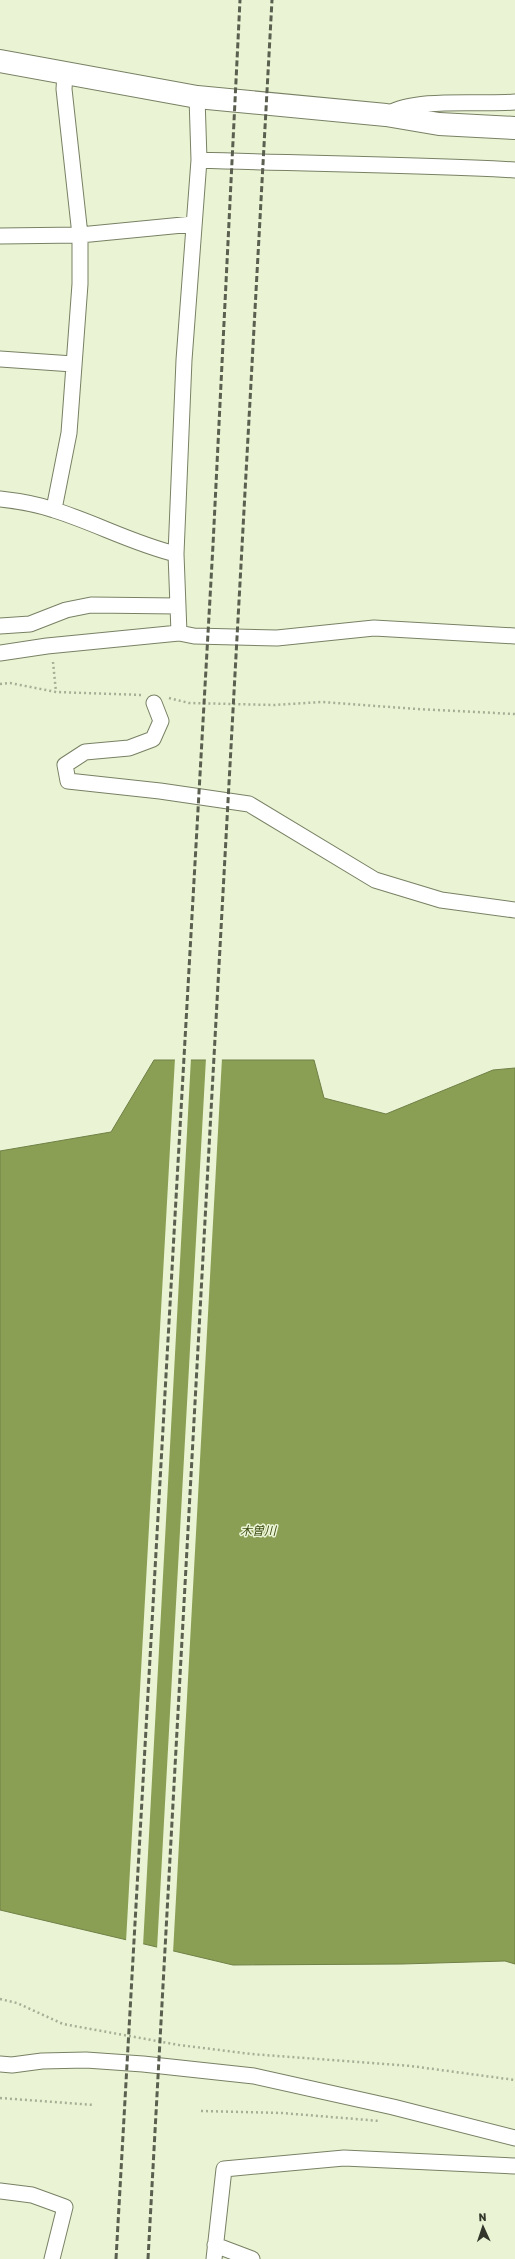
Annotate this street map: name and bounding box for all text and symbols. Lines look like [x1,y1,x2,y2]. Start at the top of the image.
water label: 木曽川 [240,1524,278,1538]
north arrow [463,2207,503,2247]
text: N [478,2211,487,2224]

